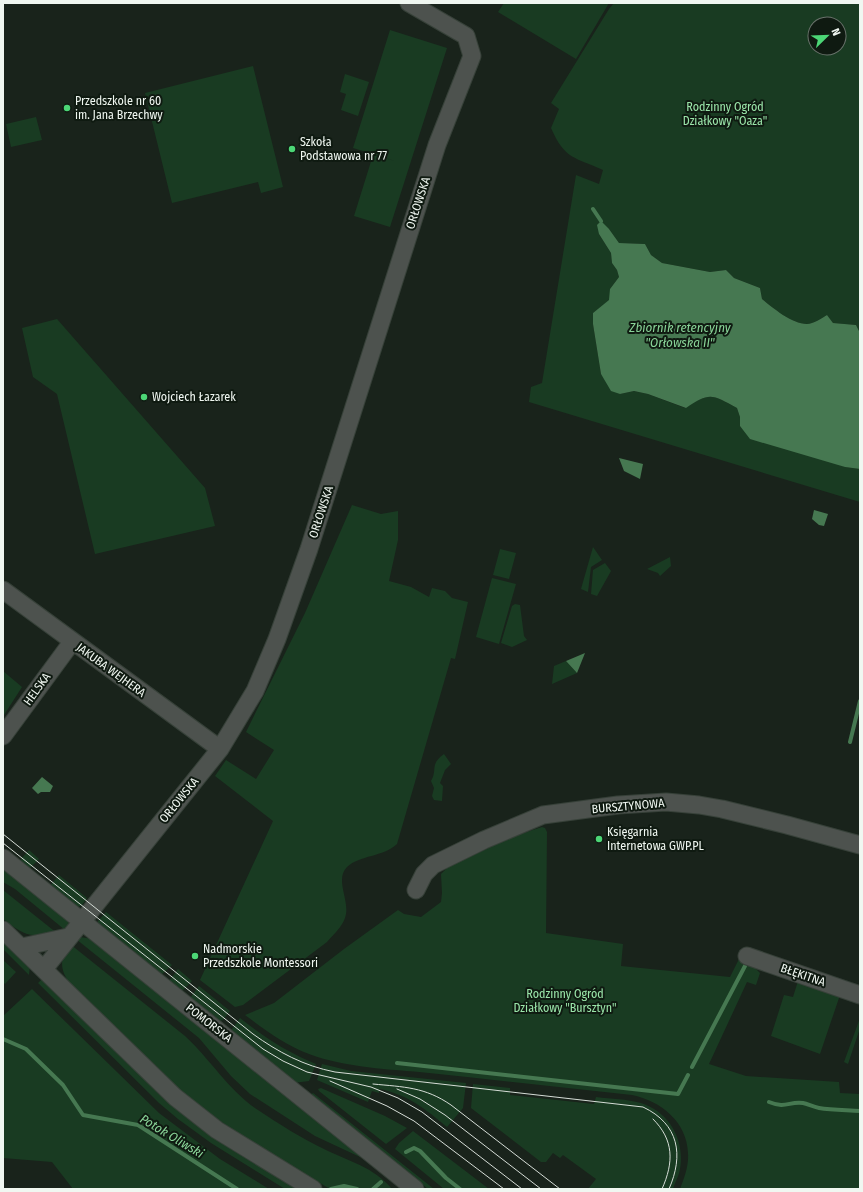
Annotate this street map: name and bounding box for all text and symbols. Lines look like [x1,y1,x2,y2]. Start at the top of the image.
north arrow [807,16,847,56]
text: N [828,27,843,38]
place label: Przedszkole nr 60 im. Jana Brzechwy [75,94,163,122]
park label: Rodzinny Ogród Działkowy "Oaza" [683,100,767,128]
marker: Przedszkole nr 60 im. Jana Brzechwy [62,103,72,113]
place label: Szkoła Podstawowa nr 77 [300,135,387,163]
marker: Szkoła Podstawowa nr 77 [287,144,297,154]
street label: ORŁOWSKA [403,174,433,231]
water label: Zbiornik retencyjny "Orłowska II" [628,320,732,350]
place label: Wojciech Łazarek [152,390,236,404]
marker: Wojciech Łazarek [139,392,149,402]
street label: ORŁOWSKA [306,483,336,540]
street label: JAKUBA WEJHERA [74,640,149,700]
street label: HELSKA [21,670,54,708]
street label: ORŁOWSKA [157,774,202,825]
street label: BURSZTYNOWA [591,796,666,816]
place label: Księgarnia Internetowa GWP.PL [607,825,705,853]
marker: Księgarnia Internetowa GWP.PL [594,834,604,844]
place label: Nadmorskie Przedszkole Montessori [203,942,318,970]
marker: Nadmorskie Przedszkole Montessori [190,951,200,961]
street label: BŁĘKITNA [779,961,828,989]
park label: Rodzinny Ogród Działkowy "Bursztyn" [514,987,616,1015]
street label: POMORSKA [183,1001,235,1046]
water label: Potok Oliwski [137,1111,207,1161]

